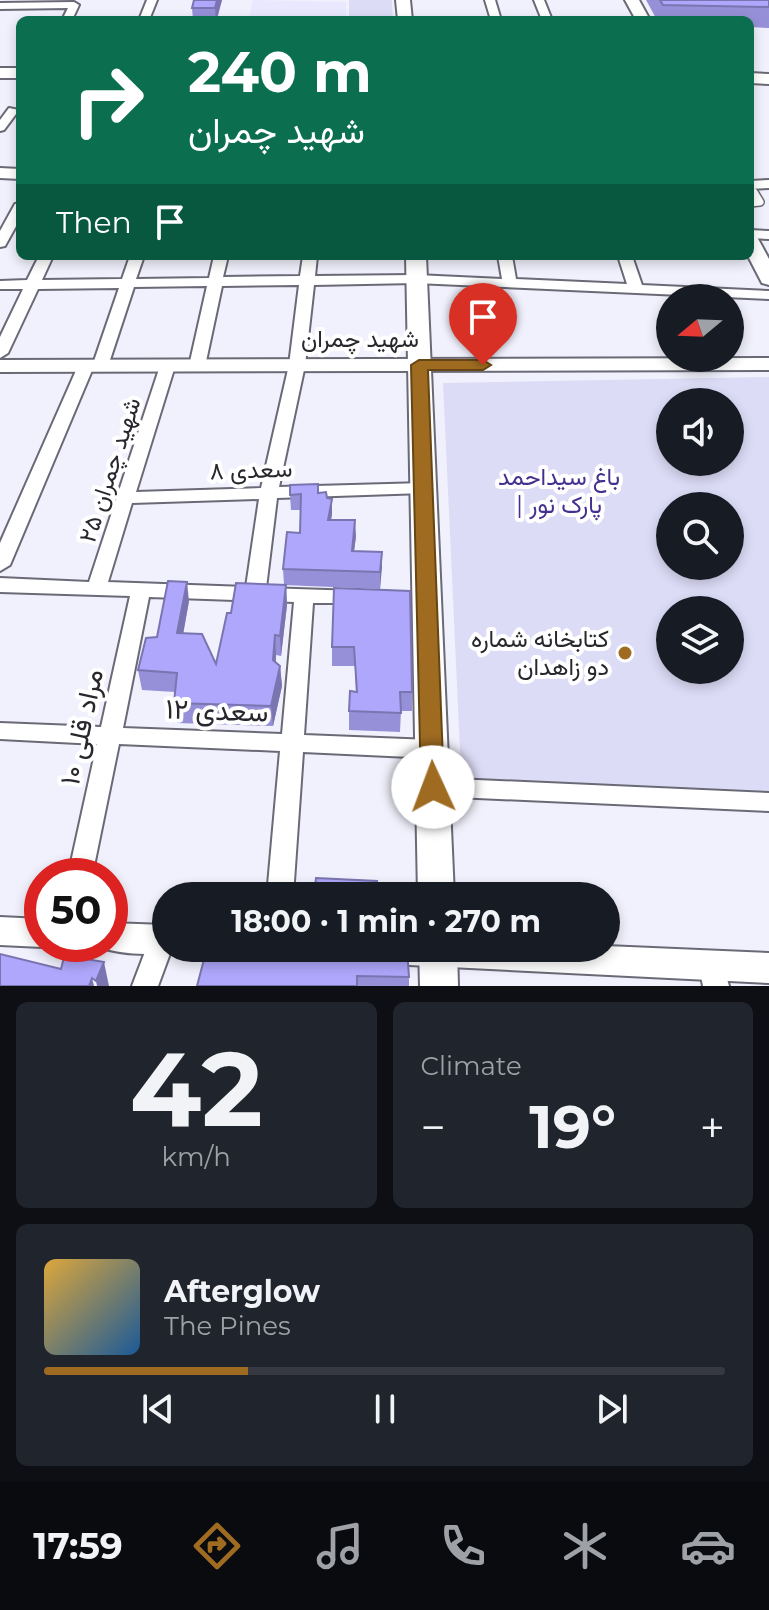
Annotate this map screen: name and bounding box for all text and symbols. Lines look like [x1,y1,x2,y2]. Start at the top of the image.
text: 240 m [188,38,372,106]
icon: right [56,48,160,152]
text: شهید چمران [188,108,365,152]
icon: arrive [148,200,192,244]
text: Then [56,204,132,241]
pin [449,283,517,365]
north arrow [656,284,744,372]
map controls [656,284,744,684]
icon: arrive [461,295,505,339]
street label: شهید چمران [301,324,419,355]
button: sound [656,388,744,476]
street label: شهید چمران ۲۵ [72,394,149,547]
street label: سعدی ۸ [209,454,293,485]
park label: باغ سیداحمد | پارک نور [498,462,620,521]
button: search [656,492,744,580]
button: layers [656,596,744,684]
place label: کتابخانه شماره دو زاهدان [471,624,609,682]
marker: کتابخانه شماره دو زاهدان [616,644,634,662]
street label: مراد قلی ۱۰ [52,666,111,789]
street label: سعدی ۱۲ [165,691,269,729]
position arrow [391,745,475,829]
speed limit sign: 50 [24,858,128,962]
text: 18:00 · 1 min · 270 m [231,903,541,940]
text: 42 [130,1025,263,1152]
text: Climate [421,1050,522,1082]
text: 19° [529,1090,616,1163]
text: − [421,1100,446,1154]
text: + [700,1100,725,1154]
text: km/h [162,1141,231,1173]
text: Afterglow [164,1273,320,1310]
text: The Pines [164,1310,291,1342]
icon: previous [136,1387,180,1431]
icon: pause [363,1387,407,1431]
icon: next [590,1387,634,1431]
icon: directions [189,1518,245,1574]
icon: music [312,1518,368,1574]
icon: phone [435,1518,491,1574]
icon: climate [557,1518,613,1574]
icon: car [680,1518,736,1574]
text: 17:59 [33,1524,123,1568]

